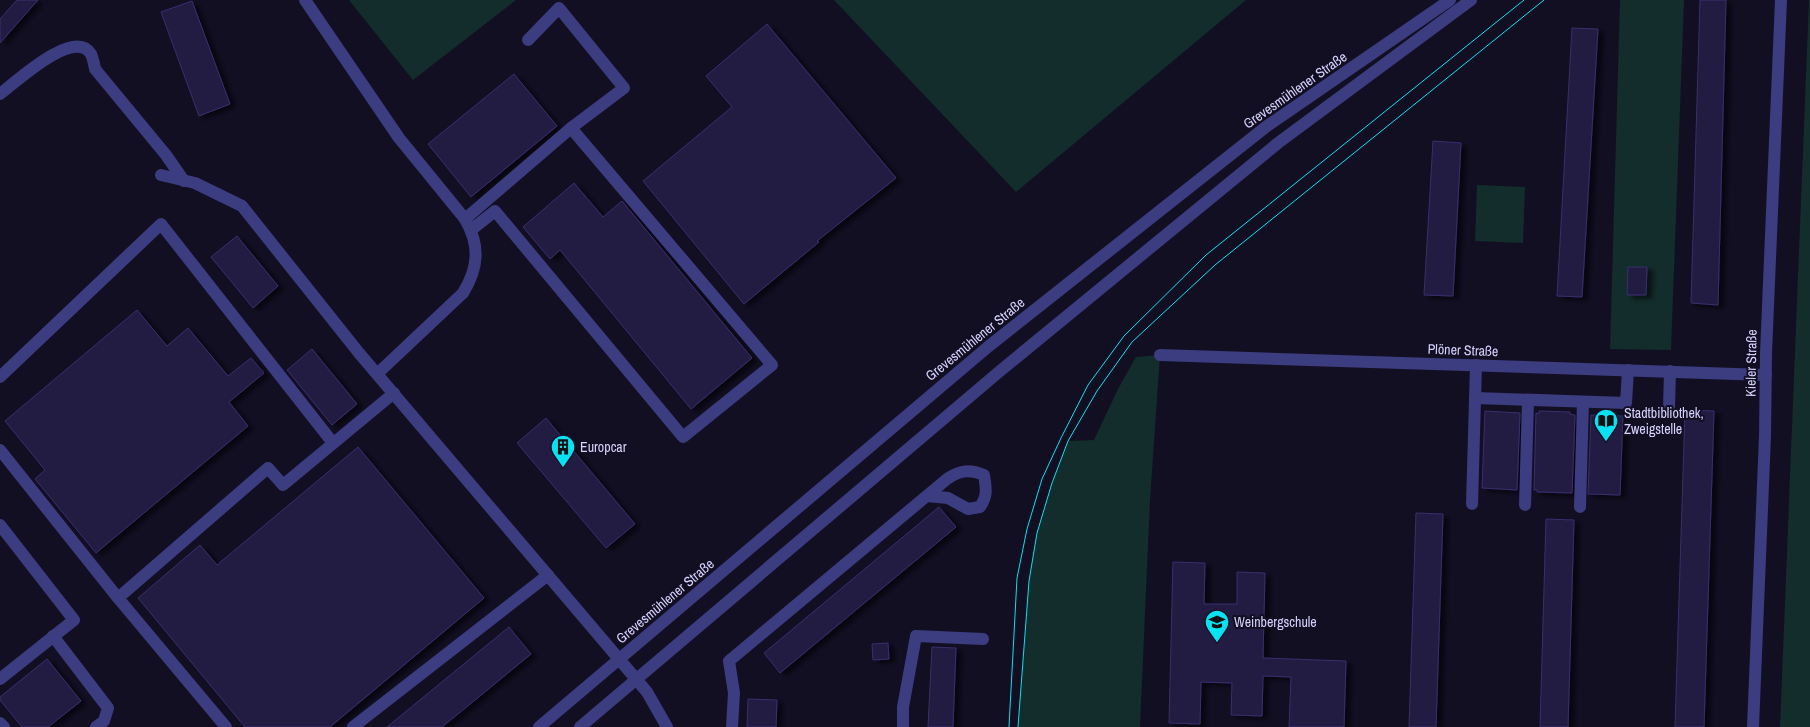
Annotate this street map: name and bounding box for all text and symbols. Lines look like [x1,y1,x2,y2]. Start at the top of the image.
street label: Grevesmühlener Straße [1240,47,1350,133]
street label: Grevesmühlener Straße [922,293,1028,385]
street label: Kieler Straße [1741,329,1761,397]
street label: Plöner Straße [1427,340,1499,360]
place label: Stadtbibliothek, Zweigstelle [1624,404,1704,438]
library icon: Stadtbibliothek, Zweigstelle [1593,408,1619,442]
building icon: Europcar [550,434,576,468]
place label: Europcar [580,438,627,456]
street label: Grevesmühlener Straße [612,555,718,647]
school or university icon: Weinbergschule [1204,609,1230,643]
place label: Weinbergschule [1234,613,1317,631]

